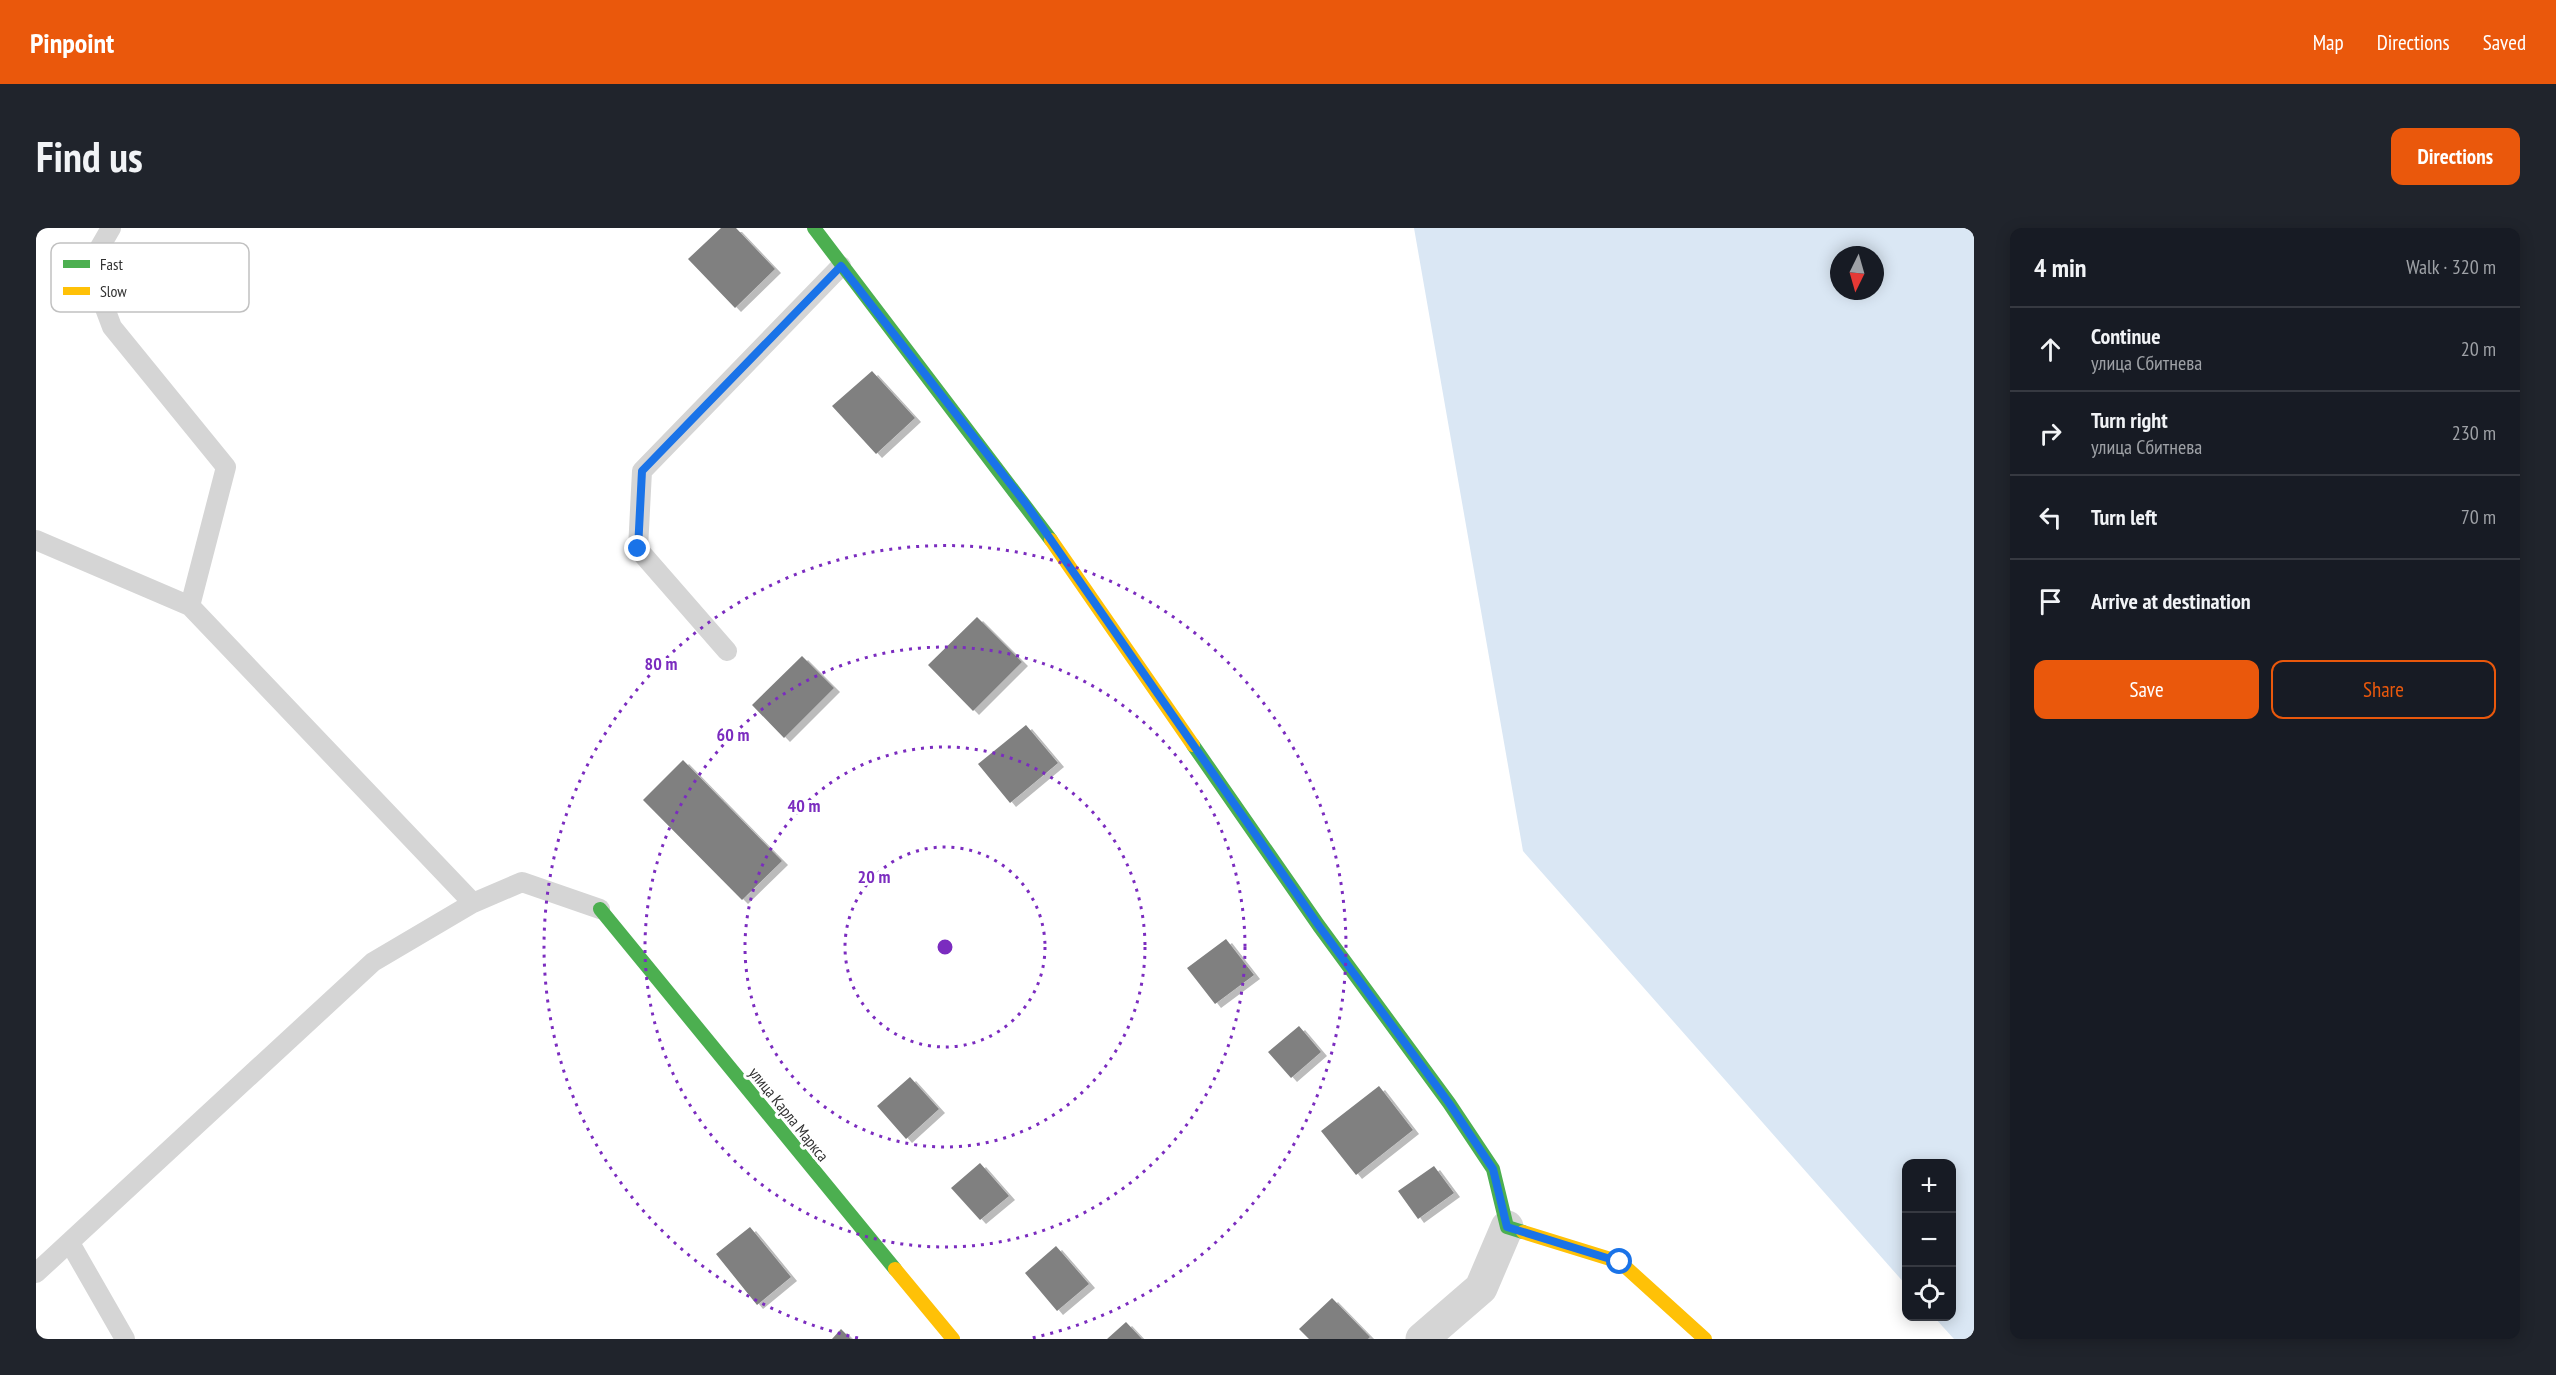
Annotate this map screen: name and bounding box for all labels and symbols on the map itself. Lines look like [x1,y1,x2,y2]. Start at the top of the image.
legend [51,243,249,312]
north arrow [1830,246,1884,300]
text: Fast [100,254,123,274]
text: Slow [100,281,127,301]
route end [624,535,650,561]
text: 80 m [645,652,677,675]
text: 60 m [717,723,749,746]
text: 40 m [788,794,820,817]
text: 20 m [858,865,890,888]
centre of rings [935,937,955,957]
street label: улица Карла Маркса [745,1063,833,1165]
route start [1606,1248,1632,1274]

